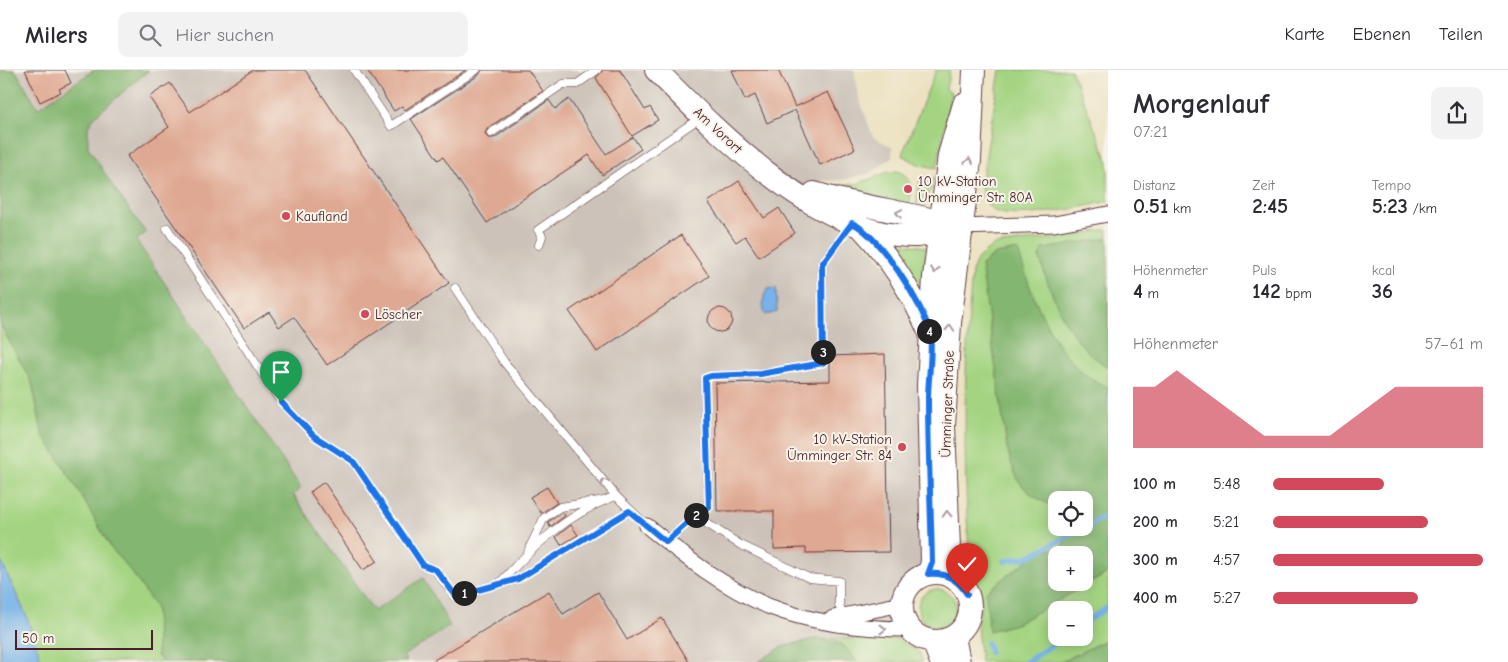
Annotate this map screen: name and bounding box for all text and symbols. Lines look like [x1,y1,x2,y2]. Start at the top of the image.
search box [118,12,468,57]
text: Milers [25,21,88,49]
icon: search [136,21,164,49]
text: Hier suchen [176,24,274,46]
text: Karte [1284,24,1325,45]
text: Ebenen [1353,24,1411,45]
text: Teilen [1439,24,1483,45]
button: share [1431,87,1483,139]
text: Morgenlauf [1133,88,1269,120]
street label: Am Vorort [690,103,746,158]
text: 07:21 [1133,123,1168,141]
one-way arrow [963,157,974,165]
place label: 10 kV-Station Ümminger Str. 80A [918,173,1033,206]
text: Distanz [1133,177,1175,194]
text: Zeit [1252,177,1275,194]
text: Tempo [1372,177,1411,194]
marker: 10 kV-Station Ümminger Str. 80A [902,183,914,195]
text: 0.51 [1133,194,1168,218]
text: 2:45 [1252,194,1288,218]
text: 5:23 [1372,194,1408,218]
text: km [1168,200,1191,217]
text: /km [1408,200,1437,217]
place label: Kaufland [296,208,348,225]
one-way arrow [894,209,903,219]
marker: Kaufland [280,210,292,222]
text: Höhenmeter [1133,262,1208,279]
text: Puls [1252,262,1276,279]
text: kcal [1372,262,1395,279]
one-way arrow [930,266,941,274]
text: 4 [1133,279,1143,303]
text: 142 [1252,279,1281,303]
text: 36 [1372,279,1393,303]
text: m [1143,285,1159,302]
text: bpm [1281,285,1312,302]
place label: Löscher [375,306,422,323]
marker: Löscher [359,308,371,320]
pin: 4 [916,318,942,344]
text: 4 [926,323,933,340]
one-way arrow [944,323,955,331]
text: Höhenmeter [1133,335,1218,353]
text: 57–61 m [1425,335,1483,353]
pin: 3 [810,340,836,364]
text: 3 [820,344,827,361]
street label: Ümminger Straße [937,350,958,458]
pin [260,351,302,402]
icon: arrive [267,358,295,386]
place label: 10 kV-Station Ümminger Str. 84 [787,431,892,464]
marker: 10 kV-Station Ümminger Str. 84 [896,441,908,453]
text: 100 m [1133,475,1176,493]
text: 5:48 [1213,475,1241,493]
one-way arrow [600,478,609,487]
map controls [1048,491,1093,646]
button: locate [1048,491,1093,536]
pin: 2 [684,502,708,528]
text: 2 [693,507,700,524]
one-way arrow [942,510,953,518]
text: 200 m [1133,513,1178,531]
text: 5:21 [1213,513,1239,531]
pin [946,543,988,594]
button: + [1048,546,1093,591]
icon: check [953,550,981,578]
text: 300 m [1133,551,1178,569]
text: 4:57 [1213,551,1240,569]
pin: 1 [452,580,476,606]
text: 1 [462,585,467,602]
text: 400 m [1133,589,1177,607]
text: 5:27 [1213,589,1240,607]
button: − [1048,601,1093,646]
one-way arrow [880,624,887,634]
scale bar [15,627,152,650]
text: 50 m [22,630,54,647]

